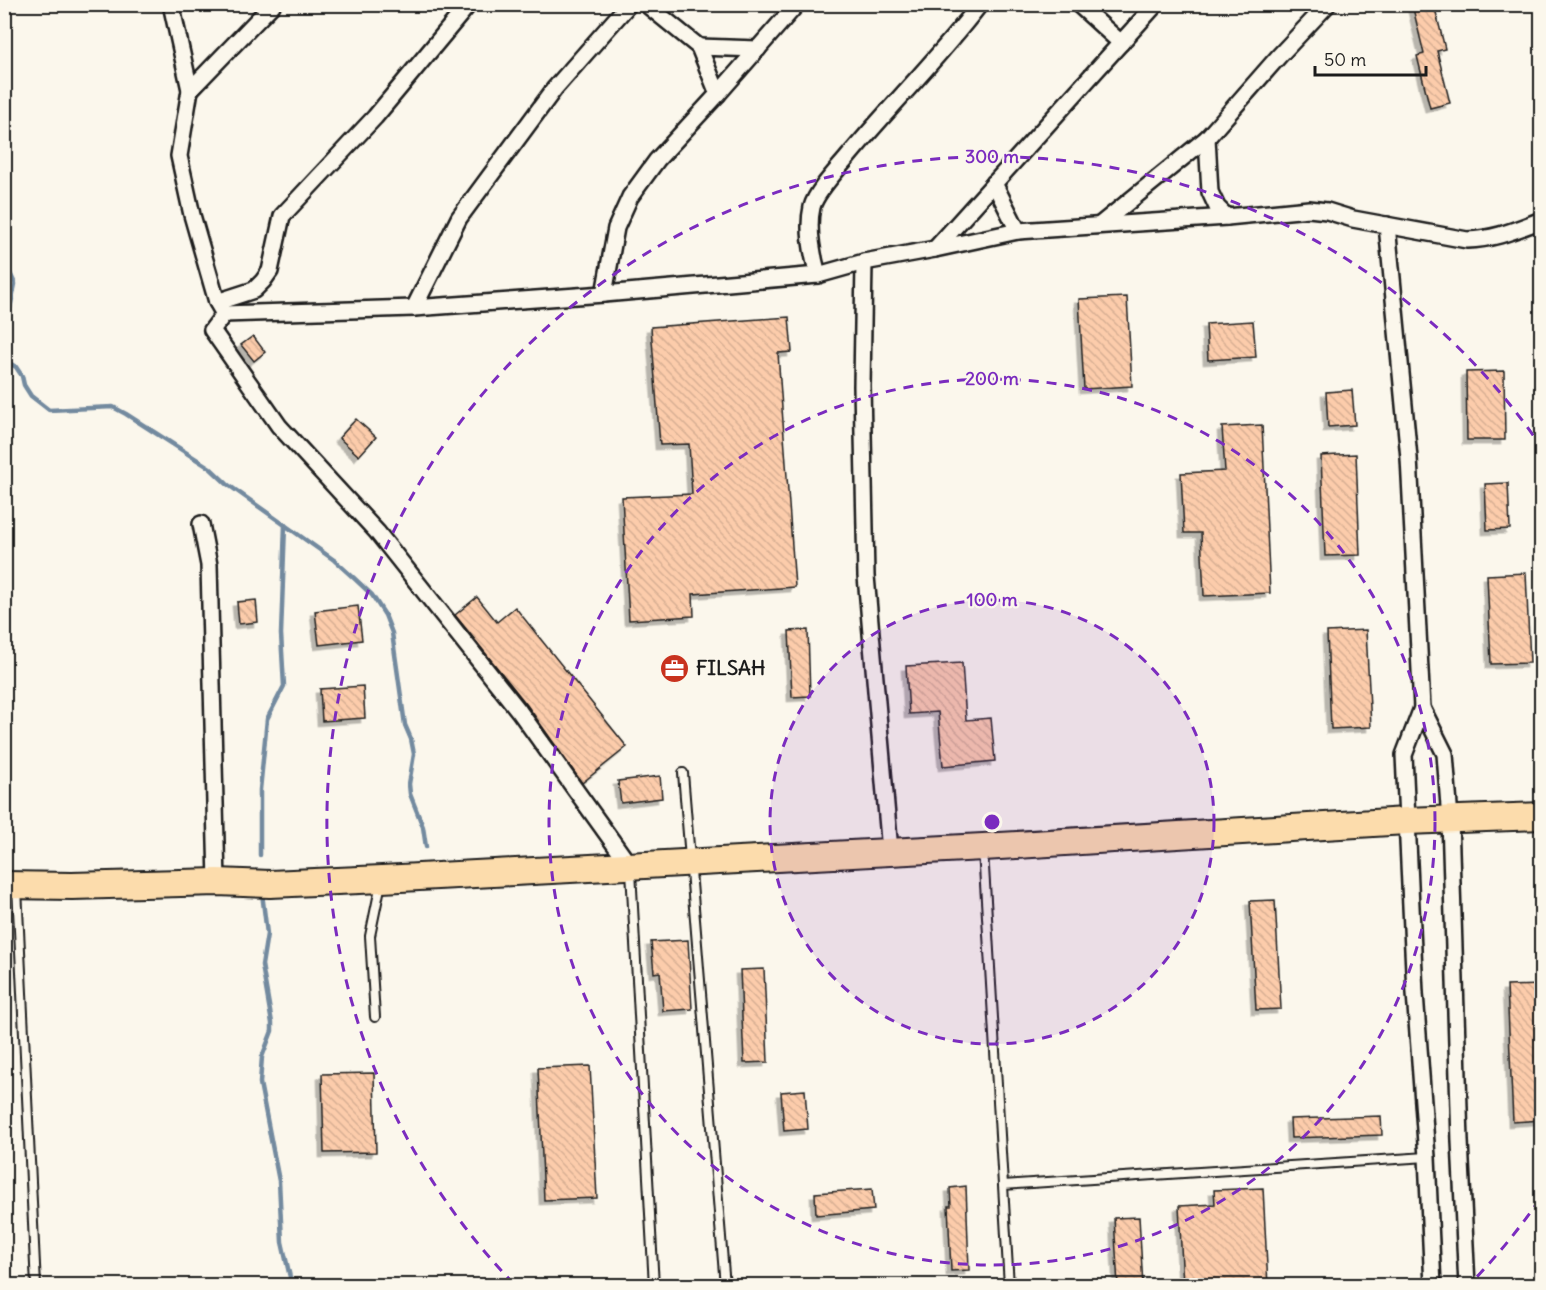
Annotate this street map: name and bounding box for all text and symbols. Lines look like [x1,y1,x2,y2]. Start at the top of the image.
scale bar [1315,39,1426,77]
text: 50 m [1324,48,1366,71]
text: 300 m [965,145,1019,168]
text: 200 m [965,367,1019,390]
text: 100 m [967,588,1018,611]
office icon: FILSAH [659,652,691,684]
place label: FILSAH [696,655,765,680]
centre of rings [982,812,1002,832]

